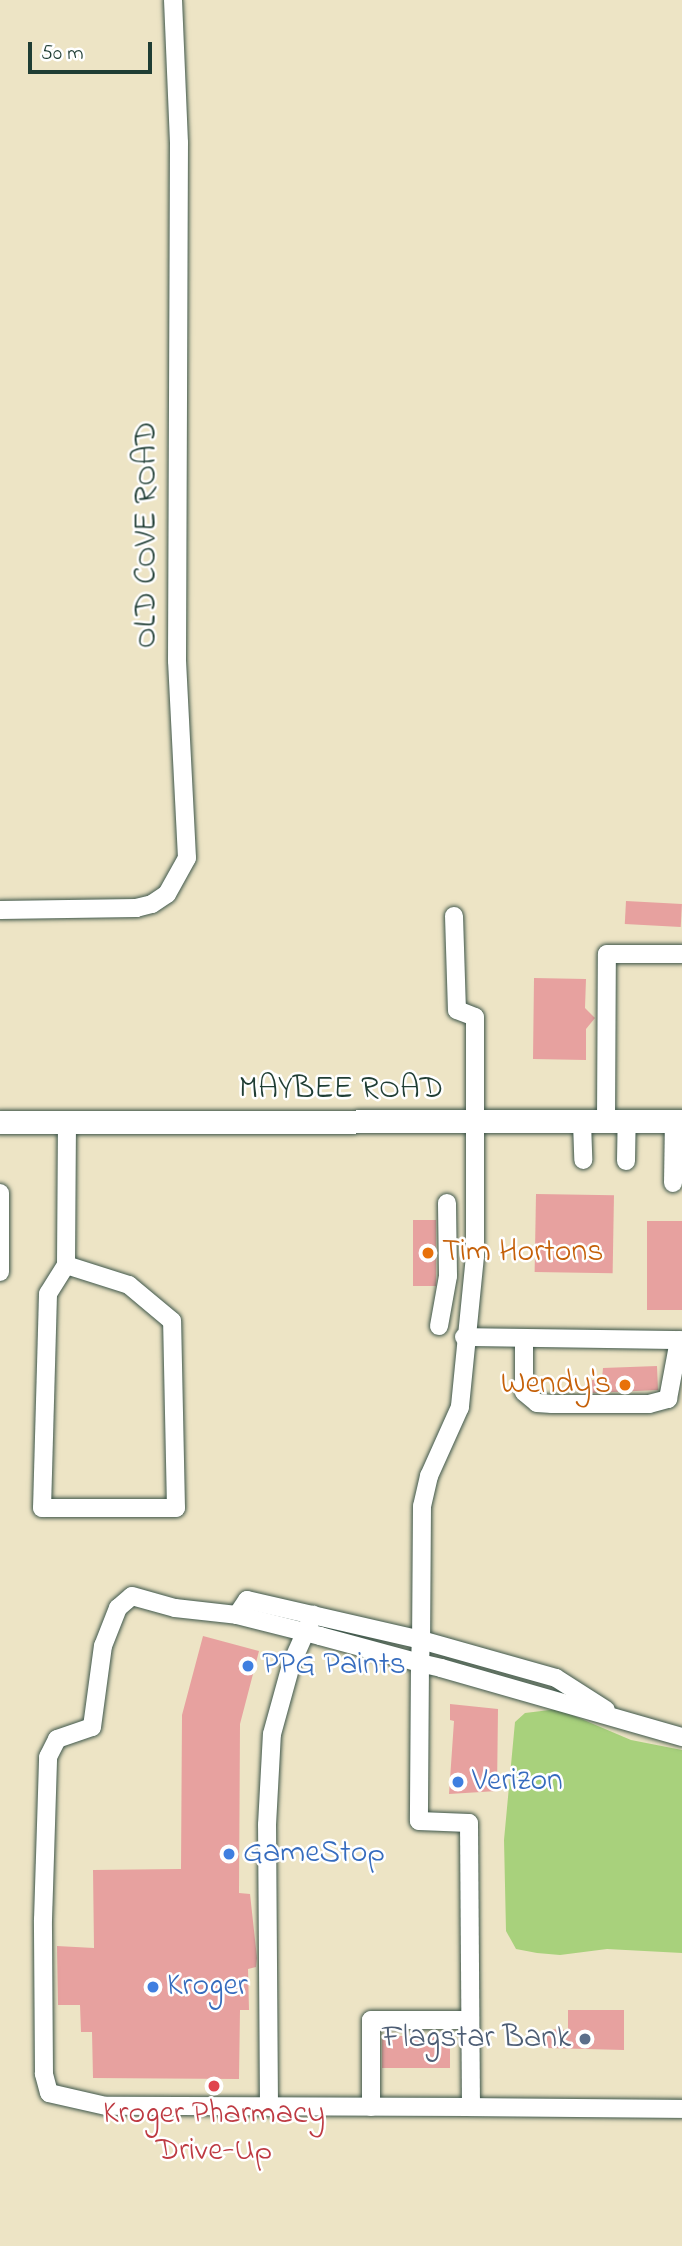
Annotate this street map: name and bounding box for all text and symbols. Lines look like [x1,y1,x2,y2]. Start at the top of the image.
scale bar [32,28,156,72]
text: 50 m [41,39,84,69]
street label: OLD COVE ROAD [129,422,167,648]
street label: MAYBEE ROAD [239,1071,443,1109]
place label: Tim Hortons [442,1234,604,1272]
marker: Tim Hortons [420,1245,436,1261]
place label: Wendy's [501,1366,611,1404]
marker: Wendy's [617,1377,633,1393]
place label: PPG Paints [262,1647,406,1685]
marker: PPG Paints [240,1658,256,1674]
place label: Verizon [472,1763,563,1801]
marker: Verizon [450,1774,466,1790]
place label: GameStop [243,1835,385,1873]
marker: GameStop [221,1846,237,1862]
place label: Kroger [167,1968,248,2006]
marker: Kroger [145,1979,161,1995]
place label: Flagstar Bank [382,2020,571,2058]
marker: Flagstar Bank [577,2031,593,2047]
marker: Kroger Pharmacy Drive-Up [206,2078,222,2094]
place label: Kroger Pharmacy Drive-Up [103,2097,325,2172]

